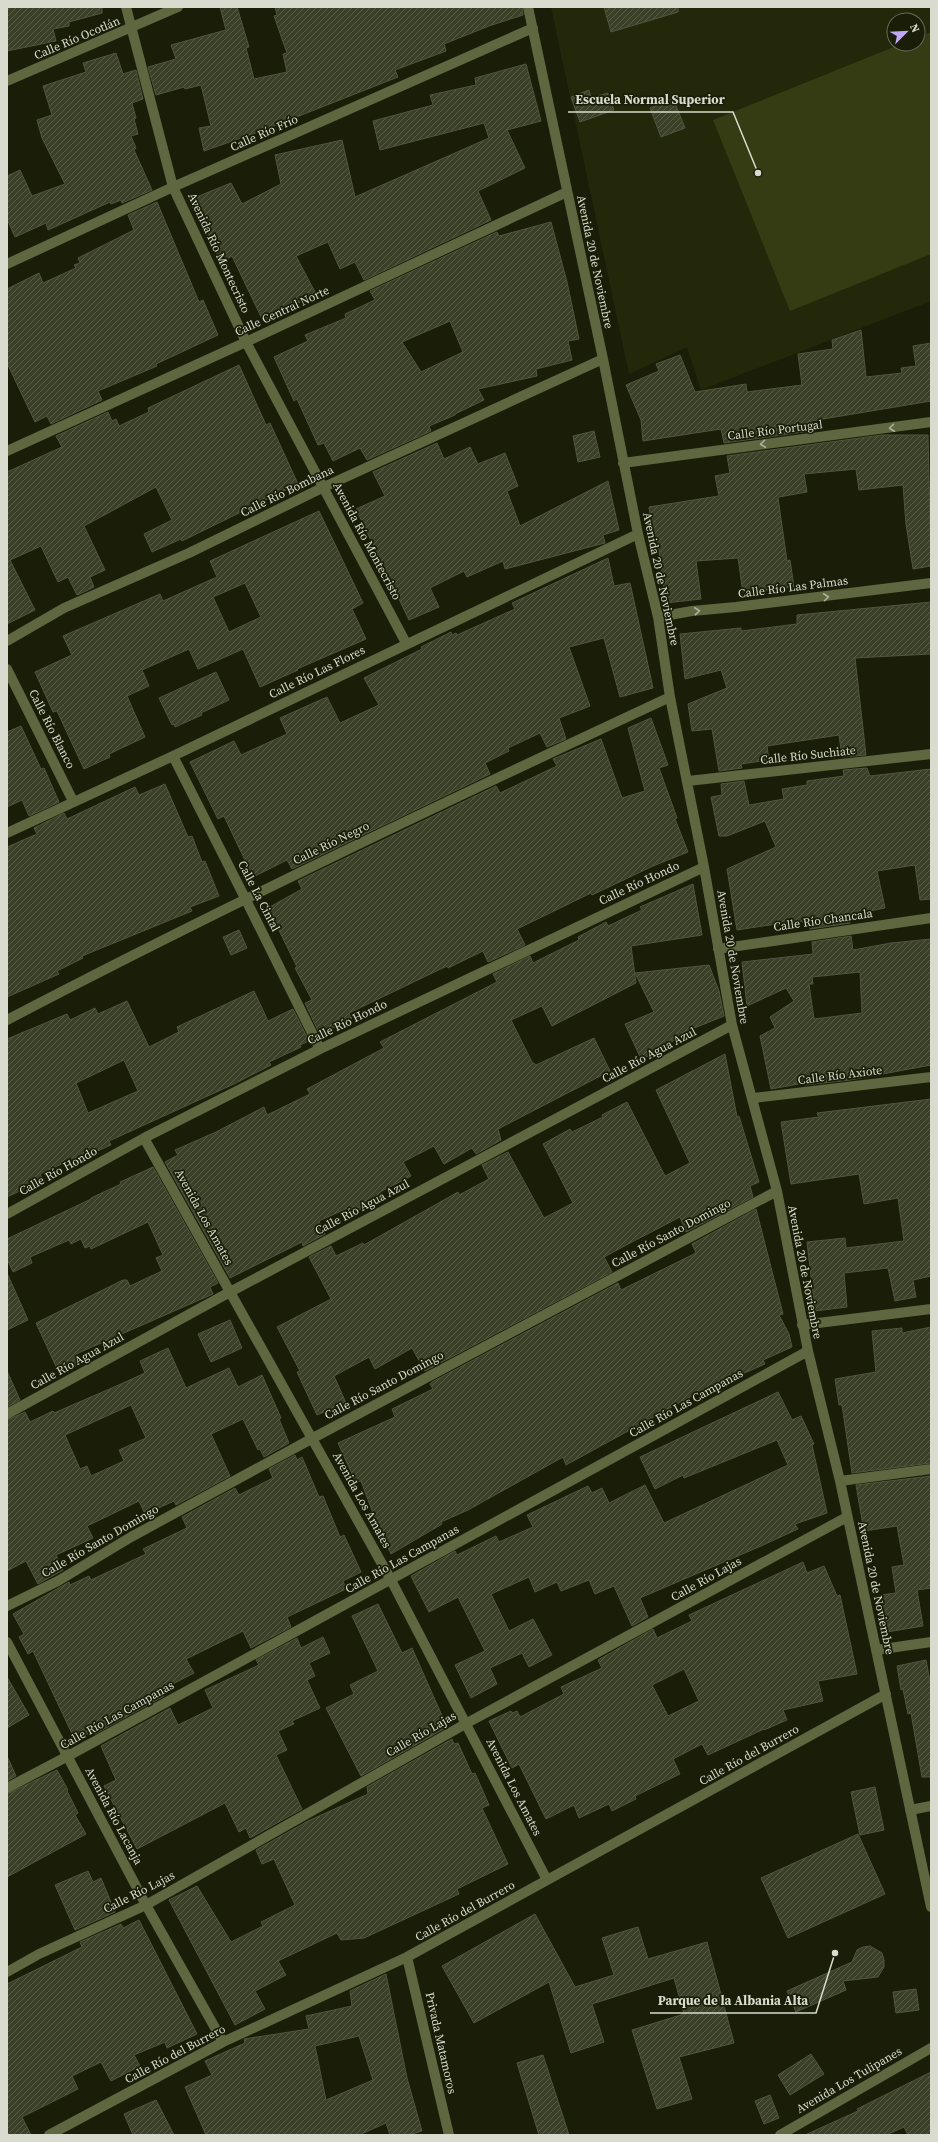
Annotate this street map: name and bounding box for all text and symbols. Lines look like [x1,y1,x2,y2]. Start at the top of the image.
north arrow [886,12,926,52]
street label: Calle Río Ocotlán [32,13,122,63]
text: N [906,21,923,35]
callout: Escuela Normal Superior [568,87,733,112]
text: Escuela Normal Superior [575,91,726,108]
street label: Calle Río Frío [228,111,301,155]
street label: Avenida Río Montecristo [184,190,254,316]
street label: Avenida 20 de Noviembre [573,194,617,330]
street label: Calle Central Norte [232,282,332,340]
street label: Calle Río Portugal [727,416,824,444]
one-way arrow [889,423,895,432]
one-way arrow [760,439,766,448]
street label: Calle Río Bombana [238,461,337,521]
street label: Avenida Río Montecristo [329,479,405,603]
street label: Avenida 20 de Noviembre [639,511,683,647]
street label: Calle Río Las Palmas [737,572,849,602]
one-way arrow [823,592,829,601]
one-way arrow [694,606,700,615]
street label: Calle Río Las Flores [266,642,368,702]
street label: Calle Río Blanco [25,687,79,772]
street label: Calle Río Suchiate [759,742,857,768]
street label: Calle Río Negro [290,817,372,868]
street label: Calle Río Hondo [596,857,682,909]
street label: Calle La Cintal [234,858,284,935]
street label: Avenida 20 de Noviembre [713,889,753,1025]
street label: Calle Río Chancala [772,905,875,935]
street label: Calle Río Hondo [304,996,390,1048]
street label: Calle Río Agua Azul [599,1023,699,1087]
street label: Calle Río Axiote [797,1062,883,1088]
street label: Calle Río Hondo [16,1143,100,1199]
street label: Avenida Los Amates [171,1166,237,1268]
street label: Calle Río Agua Azul [312,1175,412,1239]
street label: Calle Río Santo Domingo [609,1195,734,1271]
street label: Avenida 20 de Noviembre [784,1204,826,1340]
street label: Calle Río Agua Azul [27,1328,127,1393]
street label: Calle Río Santo Domingo [322,1347,447,1423]
street label: Calle Río Las Campanas [626,1365,746,1441]
street label: Avenida Los Amates [329,1449,395,1551]
street label: Calle Río Santo Domingo [39,1501,162,1581]
street label: Avenida 20 de Noviembre [854,1520,898,1656]
street label: Calle Río Las Campanas [342,1521,462,1597]
street label: Calle Río Lajas [668,1553,744,1605]
street label: Calle Río Las Campanas [57,1677,177,1753]
street label: Calle Río Lajas [383,1707,459,1761]
street label: Calle Río del Burrero [696,1721,802,1789]
street label: Avenida Los Amates [482,1735,546,1839]
street label: Avenida Río Lacanja [82,1764,147,1868]
street label: Calle Río Lajas [100,1867,178,1917]
street label: Calle Río del Burrero [412,1877,518,1945]
callout: Parque de la Albania Alta [650,1988,816,2013]
street label: Privada Matamoros [422,1991,460,2095]
text: Parque de la Albania Alta [658,1992,808,2009]
street label: Calle Río del Burrero [122,2021,228,2087]
street label: Avenida Los Tulipanes [793,2043,905,2117]

